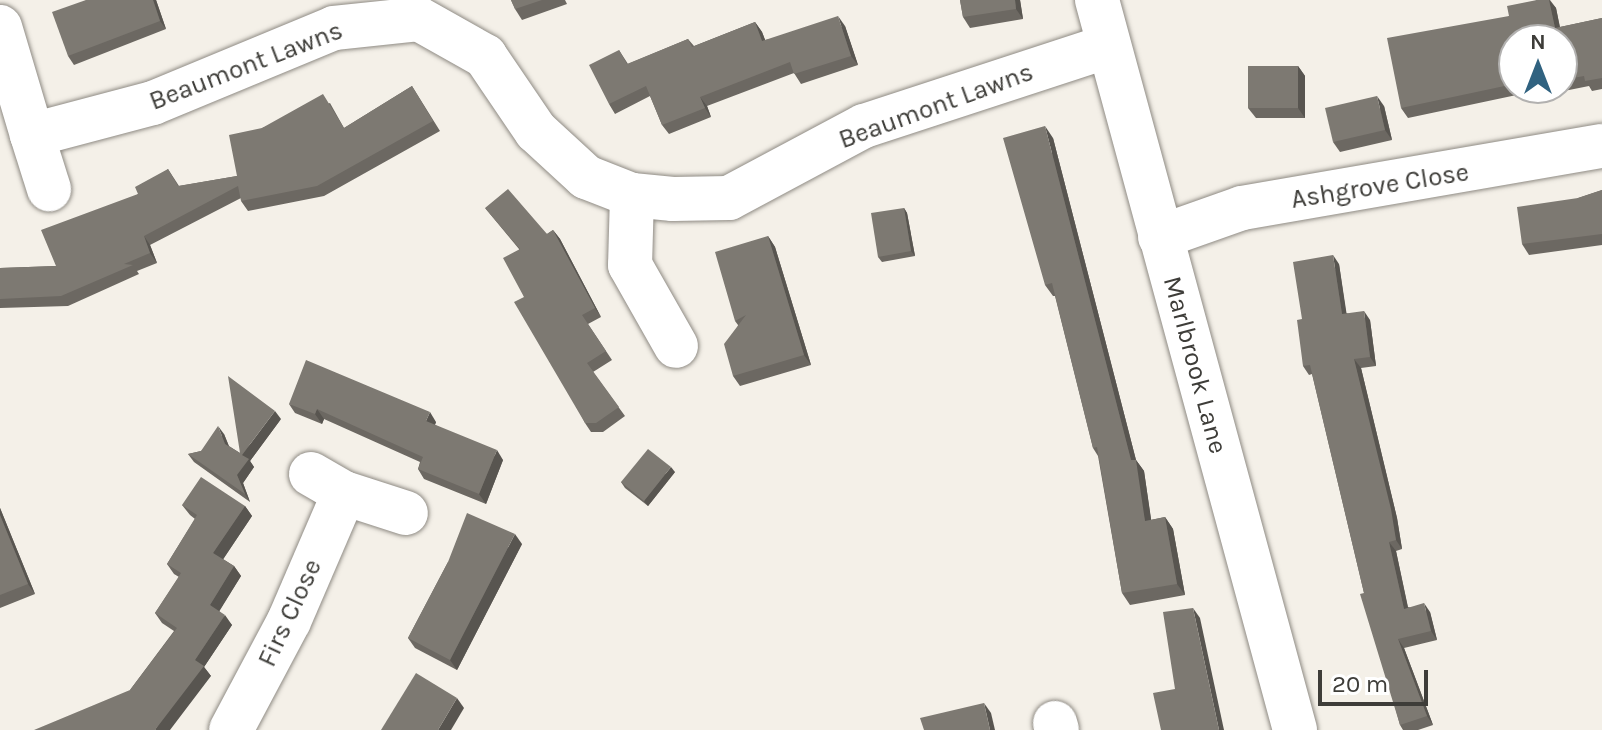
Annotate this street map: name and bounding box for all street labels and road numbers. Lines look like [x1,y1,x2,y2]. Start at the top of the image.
street label: Beaumont Lawns [145,15,347,117]
street label: Beaumont Lawns [835,56,1037,156]
street label: Ashgrove Close [1289,157,1471,215]
street label: Marlbrook Lane [1156,273,1234,457]
street label: Firs Close [252,554,328,672]

